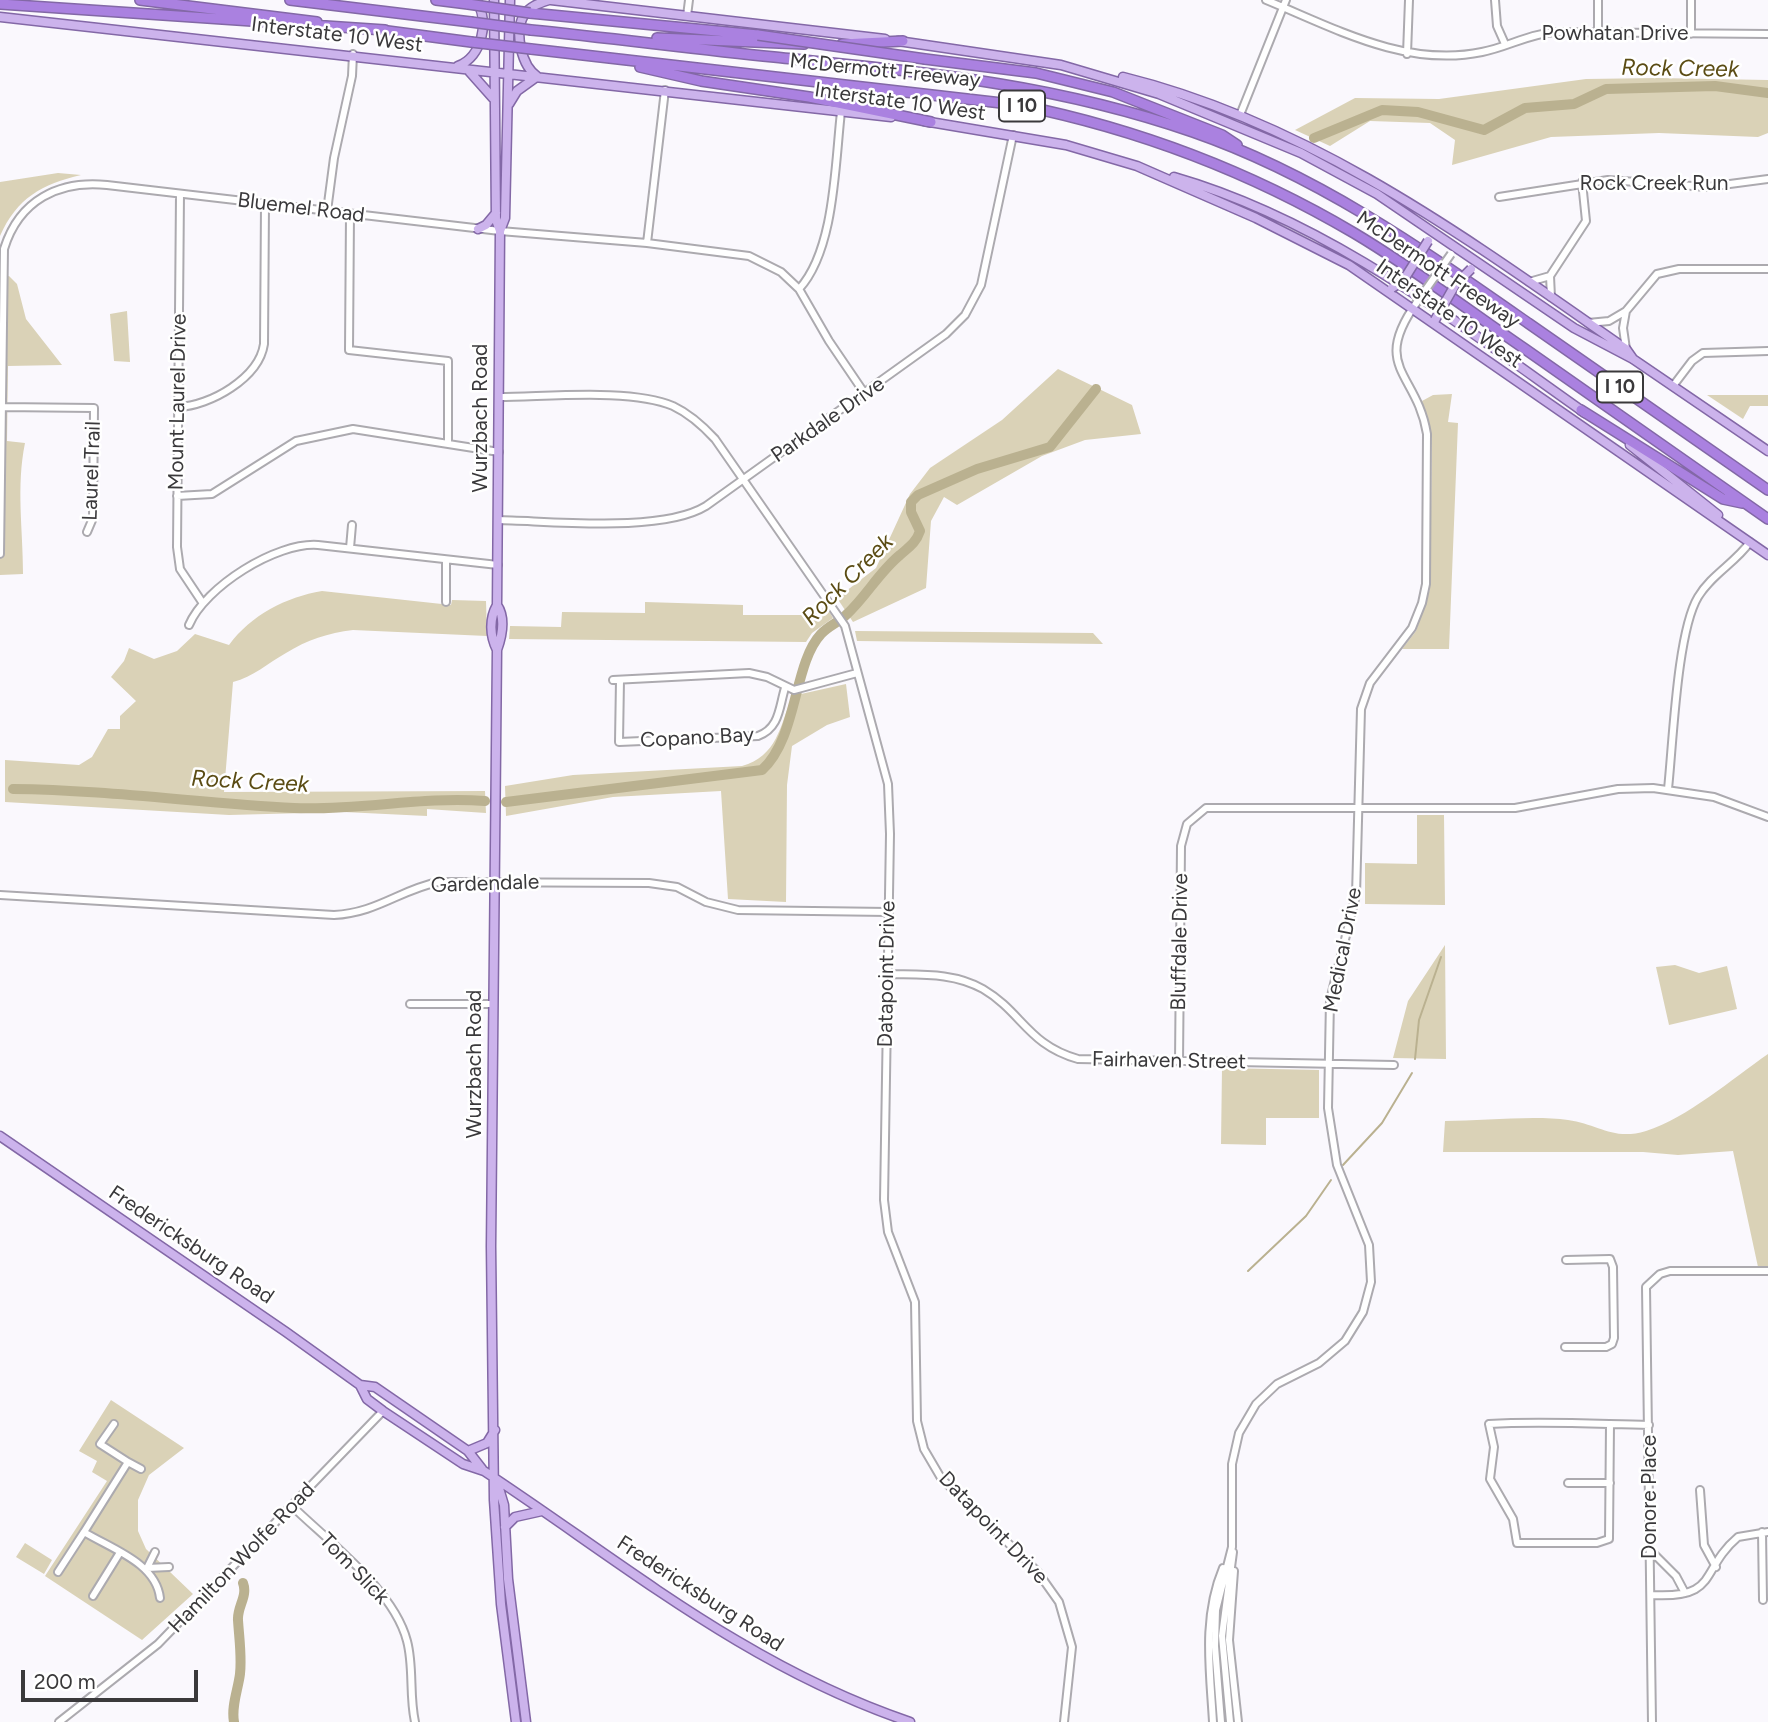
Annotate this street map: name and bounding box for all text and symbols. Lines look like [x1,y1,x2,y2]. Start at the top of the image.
street label: Interstate 10 West [250,12,424,58]
street label: Powhatan Drive [1542,21,1688,47]
street label: McDermott Freeway [788,48,982,94]
water label: Rock Creek [1621,54,1739,84]
street label: Interstate 10 West [813,78,987,126]
road number: I 10 [999,90,1045,122]
street label: Rock Creek Run [1579,171,1729,197]
street label: Bluemel Road [236,188,366,228]
street label: McDermott Freeway [1351,206,1525,334]
street label: Interstate 10 West [1371,254,1527,374]
street label: Mount Laurel Drive [164,313,192,491]
street label: Wurzbach Road [468,344,494,492]
street label: Parkdale Drive [766,372,890,468]
road number: I 10 [1597,372,1643,402]
street label: Laurel Trail [78,421,106,521]
water label: Rock Creek [797,529,899,631]
street label: Copano Bay [639,722,755,754]
water label: Rock Creek [190,765,310,799]
street label: Gardendale [430,870,540,898]
street label: Bluffdale Drive [1166,873,1194,1011]
street label: Medical Drive [1319,885,1367,1015]
street label: Datapoint Drive [873,900,901,1048]
street label: Wurzbach Road [462,990,488,1138]
street label: Fairhaven Street [1092,1047,1246,1075]
street label: Fredericksburg Road [104,1180,278,1310]
street label: Donore Place [1637,1435,1663,1559]
street label: Datapoint Drive [933,1467,1053,1589]
street label: Hamilton Wolfe Road [164,1477,320,1639]
street label: Tom Slick [314,1528,394,1610]
street label: Fredericksburg Road [612,1531,788,1657]
scale bar [24,1656,201,1700]
text: 200 m [34,1669,96,1694]

